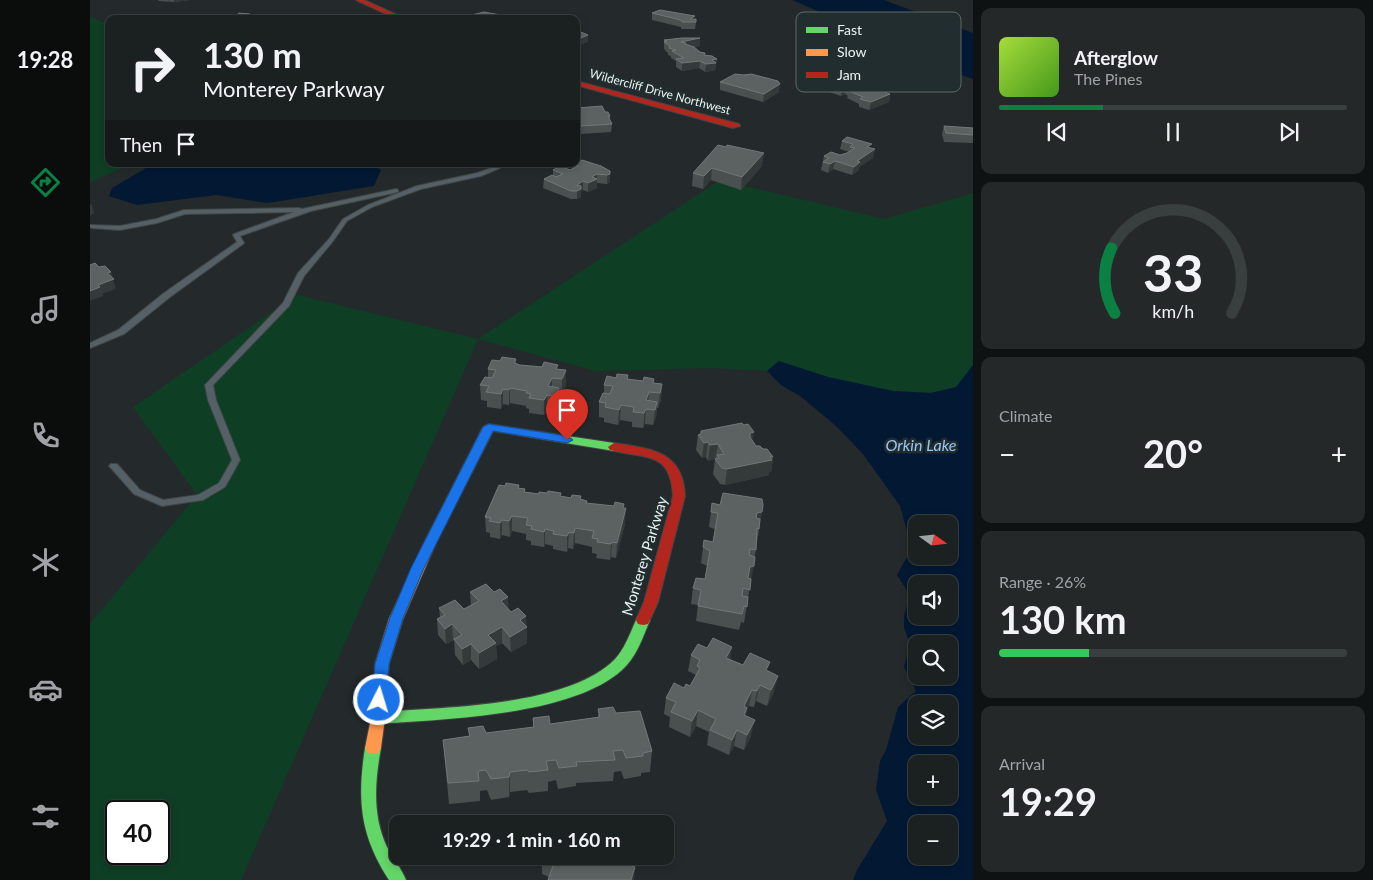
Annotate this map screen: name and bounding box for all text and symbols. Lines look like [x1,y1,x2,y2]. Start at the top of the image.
legend [796,12,961,92]
text: Fast [837,21,862,38]
text: 130 m [203,33,302,75]
icon: right [120,35,185,100]
text: Slow [837,43,867,60]
text: 19:28 [17,46,73,73]
text: Afterglow [1074,46,1158,69]
street label: Wildercliff Drive Northwest [588,65,733,118]
text: Jam [837,66,861,83]
text: The Pines [1074,69,1143,88]
text: Monterey Parkway [203,75,385,102]
icon: previous [1043,118,1071,146]
icon: pause [1159,118,1187,146]
icon: next [1275,118,1303,146]
icon: arrive [172,130,200,158]
text: Then [120,133,162,156]
icon: directions [28,165,63,200]
text: 33 [1143,241,1203,303]
icon: music [28,292,63,327]
text: km/h [1152,300,1194,322]
pin [546,389,588,440]
icon: arrive [553,396,581,424]
text: Climate [999,406,1052,425]
icon: phone [28,418,63,453]
text: 20° [1143,430,1203,476]
water label: Orkin Lake [885,435,957,454]
text: − [999,437,1015,471]
text: + [1331,437,1347,471]
street label: Monterey Parkway [617,494,671,618]
north arrow [908,515,958,565]
map controls [908,515,958,865]
icon: climate [28,545,63,580]
text: Range · 26% [999,572,1086,591]
button: sound [908,575,958,625]
text: 130 km [999,596,1127,642]
button: search [908,635,958,685]
icon: car [28,672,63,707]
position arrow [352,673,404,725]
button: layers [908,695,958,745]
text: Arrival [999,754,1045,773]
button: + [908,755,958,805]
text: 19:29 [999,778,1097,824]
icon: filters [28,799,63,834]
speed limit sign: 40 [105,800,170,865]
button: − [908,815,958,865]
text: 19:29 · 1 min · 160 m [442,828,621,851]

